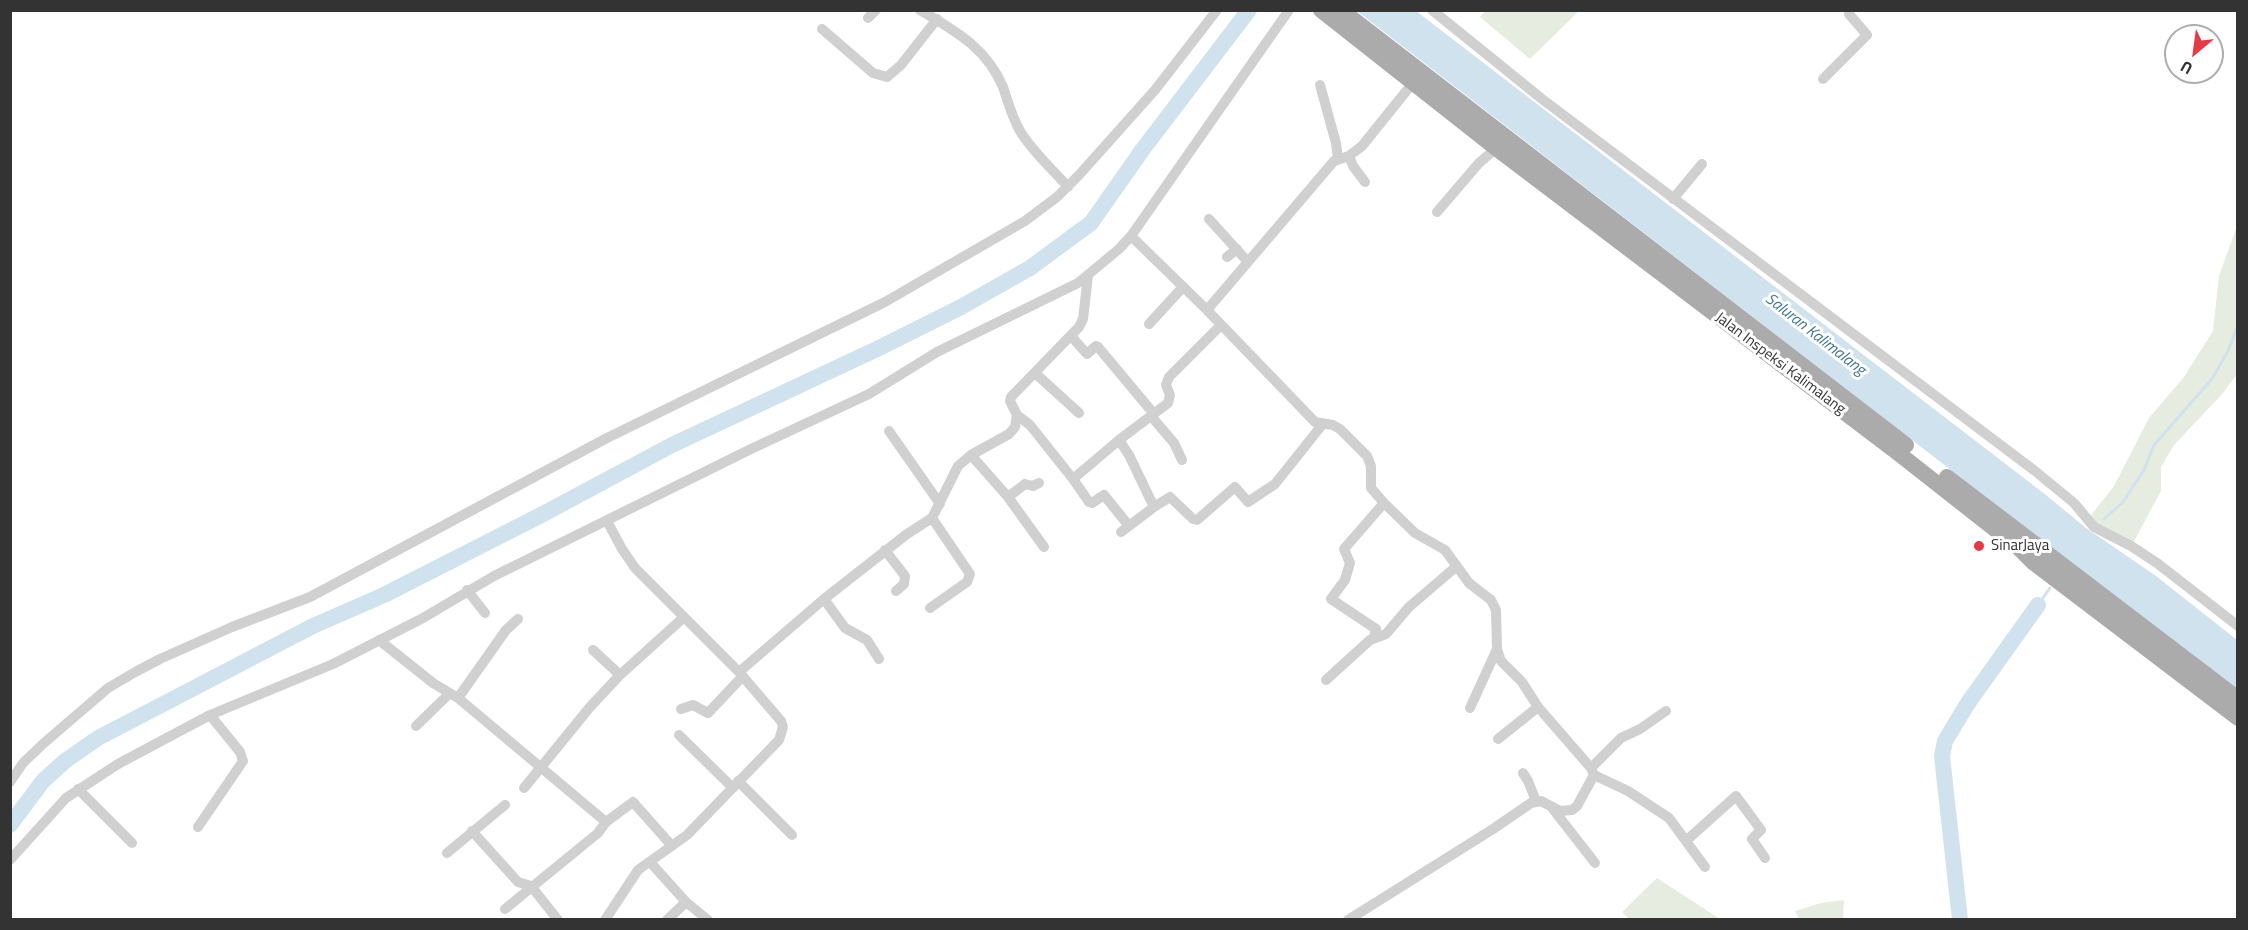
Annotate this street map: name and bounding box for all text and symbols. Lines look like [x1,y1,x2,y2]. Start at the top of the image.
north arrow [2164,24,2224,84]
text: U [2176,55,2197,81]
water label: Saluran Kalimalang [1761,290,1869,380]
street label: Jalan Inspeksi Kalimalang [1711,309,1849,419]
place label: SinarJaya [1991,537,2049,555]
marker: SinarJaya [1972,539,1986,553]

